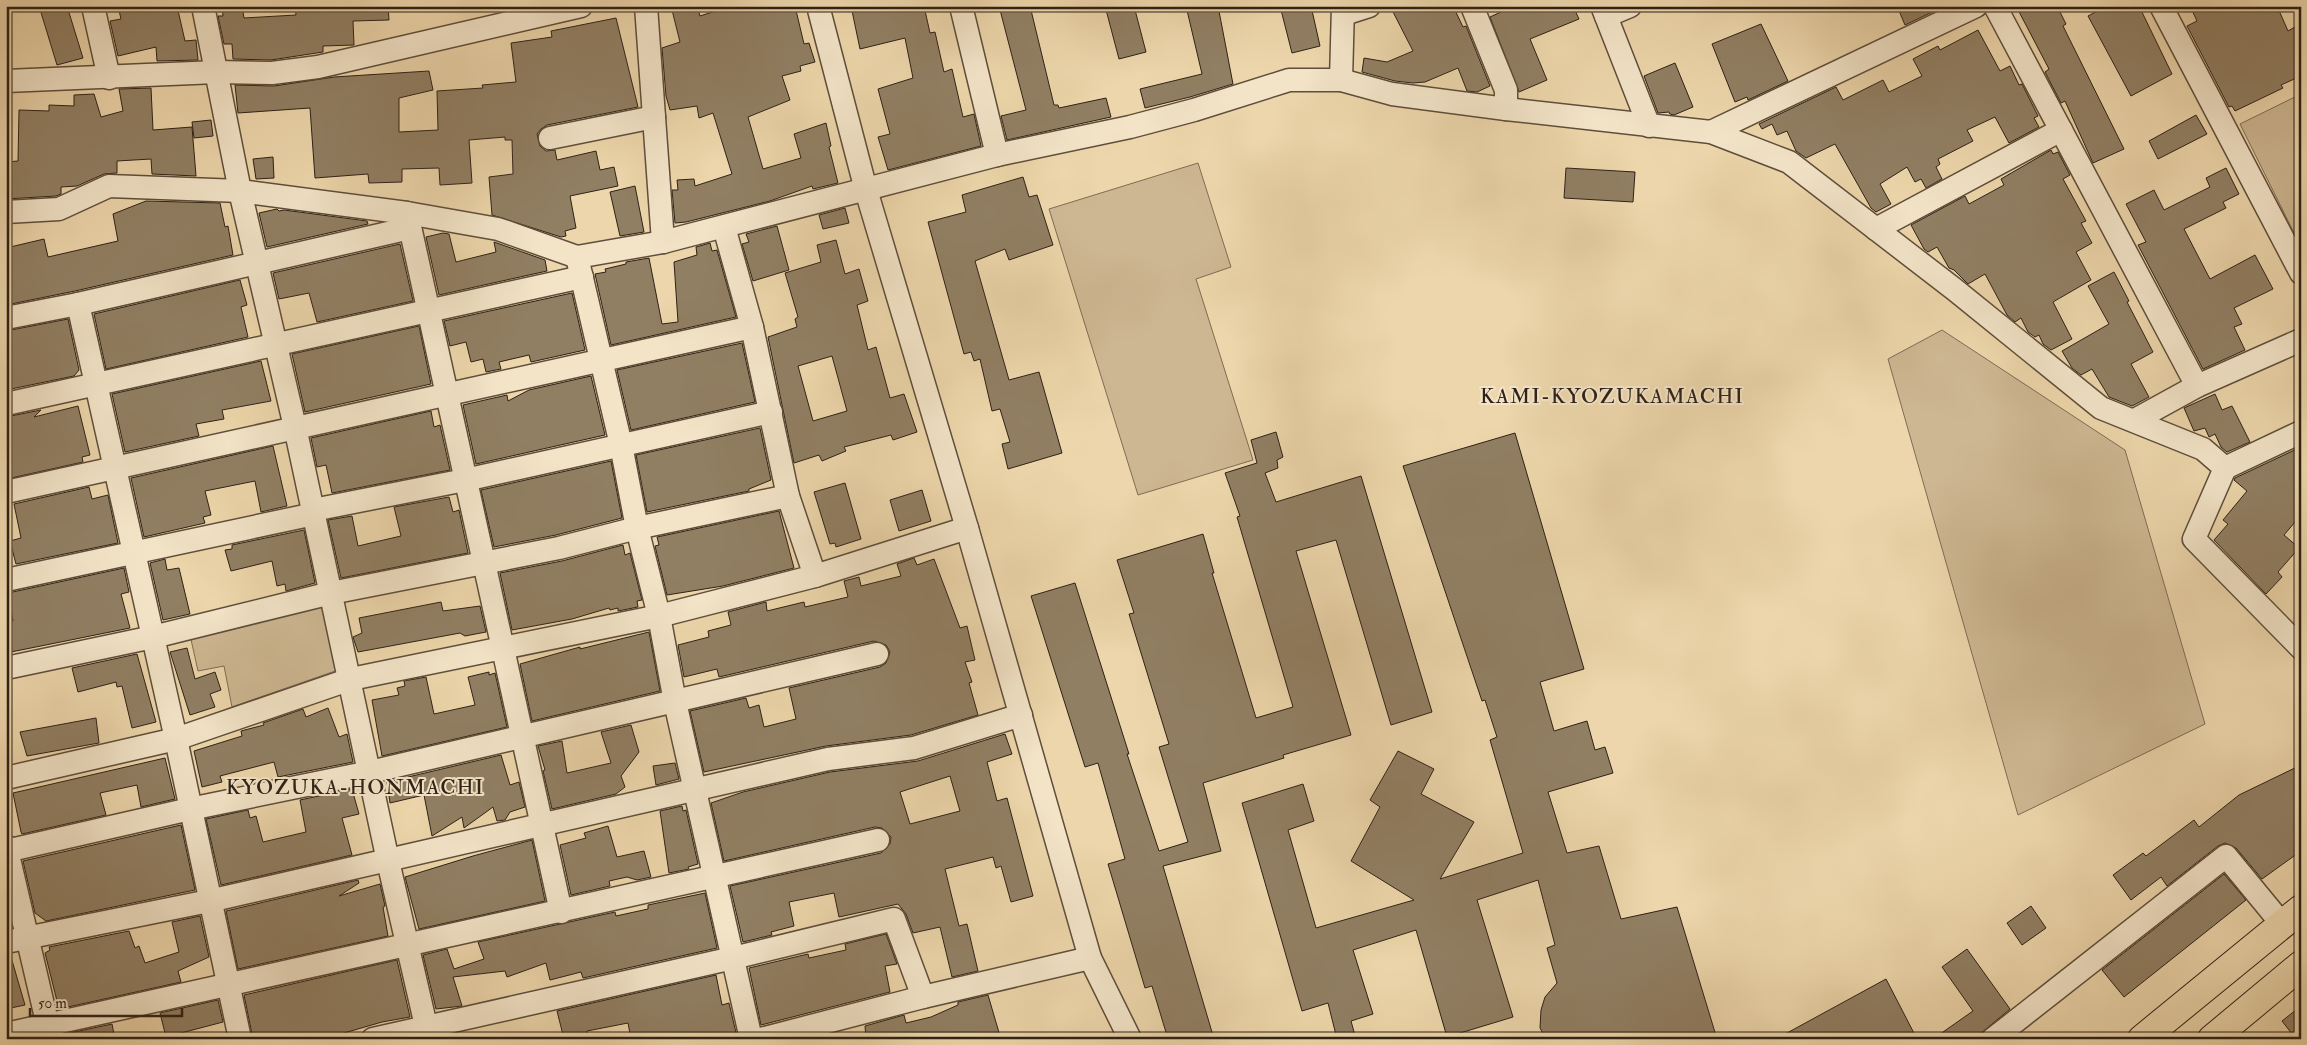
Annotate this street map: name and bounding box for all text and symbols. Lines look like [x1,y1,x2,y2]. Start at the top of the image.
district label: KAMI-KYOZUKAMACHI [1480,383,1744,410]
district label: KYOZUKA-HONMACHI [226,774,484,801]
scale bar [30,985,182,1017]
text: 50 m [38,994,67,1013]

